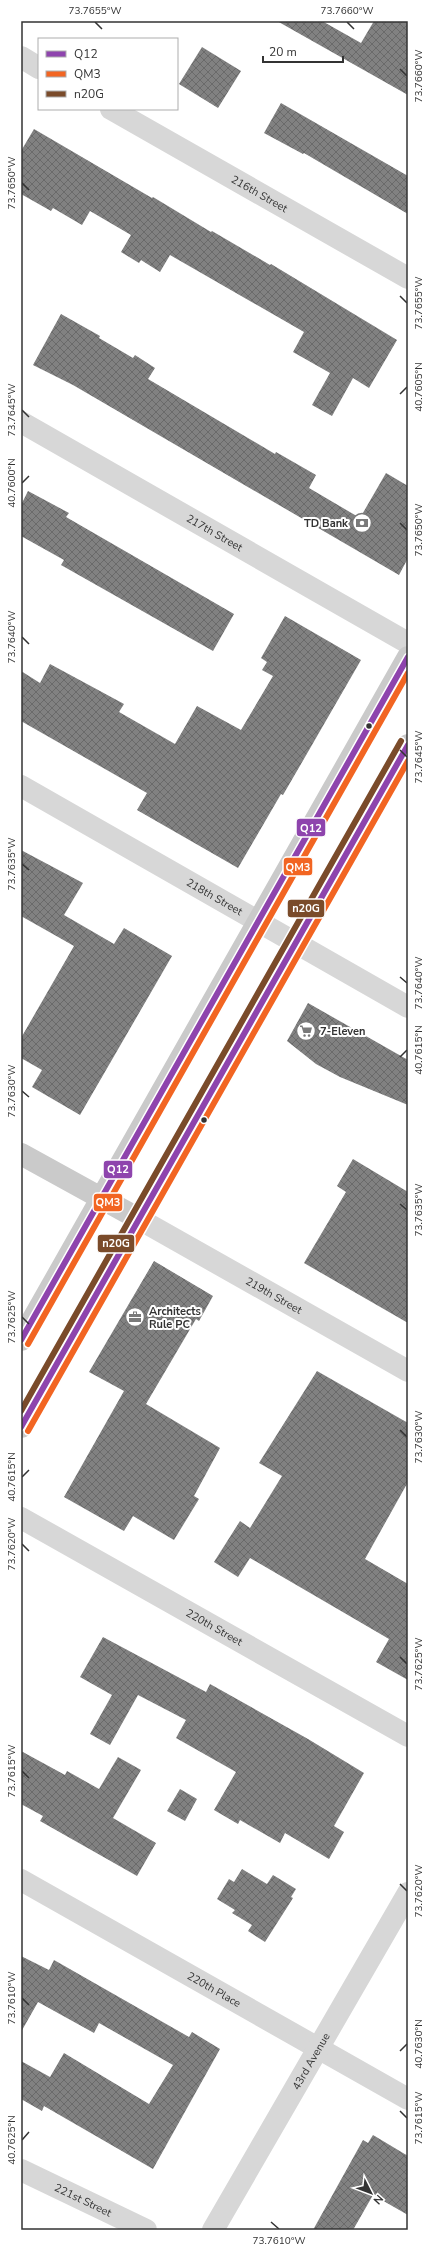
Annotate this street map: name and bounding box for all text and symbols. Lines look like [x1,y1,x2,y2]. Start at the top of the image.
text: 73.7655°W [68,4,122,18]
text: 73.7660°W [320,4,374,18]
legend [38,38,178,110]
scale bar [263,38,343,64]
text: 20 m [269,44,297,60]
text: Q12 [74,46,98,62]
text: 73.7660°W [412,49,426,103]
text: QM3 [74,66,101,82]
text: n20G [74,86,104,102]
text: 73.7650°W [5,156,19,210]
street label: 216th Street [229,172,291,216]
text: 73.7655°W [412,276,426,330]
text: 40.7605°N [412,362,426,412]
text: 73.7645°W [5,383,19,437]
text: 40.7600°N [5,458,19,508]
text: 73.7650°W [412,503,426,557]
street label: 217th Street [184,510,246,555]
bank icon: TD Bank [351,512,373,534]
place label: TD Bank [304,516,349,531]
text: 73.7640°W [5,610,19,664]
unlabelled marker [364,721,374,731]
text: 73.7645°W [412,730,426,784]
line badge: Q12 [296,818,326,837]
text: Q12 [300,821,322,836]
text: 73.7635°W [5,837,19,891]
line badge: QM3 [283,857,313,876]
text: QM3 [286,860,310,875]
street label: 218th Street [184,874,246,919]
line badge: n20G [287,899,325,918]
text: n20G [292,901,320,916]
text: 73.7640°W [412,956,426,1010]
supermarket icon: 7-Eleven [295,1020,317,1042]
place label: 7-Eleven [320,1024,365,1039]
text: 40.7615°N [412,1025,426,1075]
text: 73.7630°W [5,1064,19,1118]
unlabelled marker [199,1115,209,1125]
line badge: Q12 [103,1160,133,1179]
text: Q12 [107,1162,129,1177]
text: 73.7635°W [412,1183,426,1237]
line badge: QM3 [93,1193,123,1212]
text: QM3 [96,1195,120,1210]
line badge: n20G [97,1234,135,1253]
text: n20G [102,1236,130,1251]
street label: 219th Street [243,1273,305,1317]
text: 73.7625°W [5,1290,19,1344]
place label: Architects Rule PC [149,1304,201,1332]
office icon: Architects Rule PC [124,1306,146,1328]
text: 73.7630°W [412,1410,426,1464]
text: 40.7615°N [5,1452,19,1502]
text: 73.7620°W [5,1517,19,1571]
street label: 220th Street [183,1605,246,1649]
text: 73.7625°W [412,1637,426,1691]
text: 73.7615°W [5,1744,19,1798]
text: 73.7620°W [412,1864,426,1918]
street label: 220th Place [185,1968,244,2011]
text: 73.7610°W [5,1971,19,2025]
text: 40.7630°N [412,2019,426,2069]
street label: 43rd Avenue [288,2030,333,2093]
text: 73.7615°W [412,2091,426,2145]
text: 40.7625°N [5,2115,19,2165]
north arrow [351,2173,391,2213]
street label: 221st Street [52,2180,114,2220]
text: N [370,2191,386,2207]
text: 73.7610°W [252,2234,306,2248]

